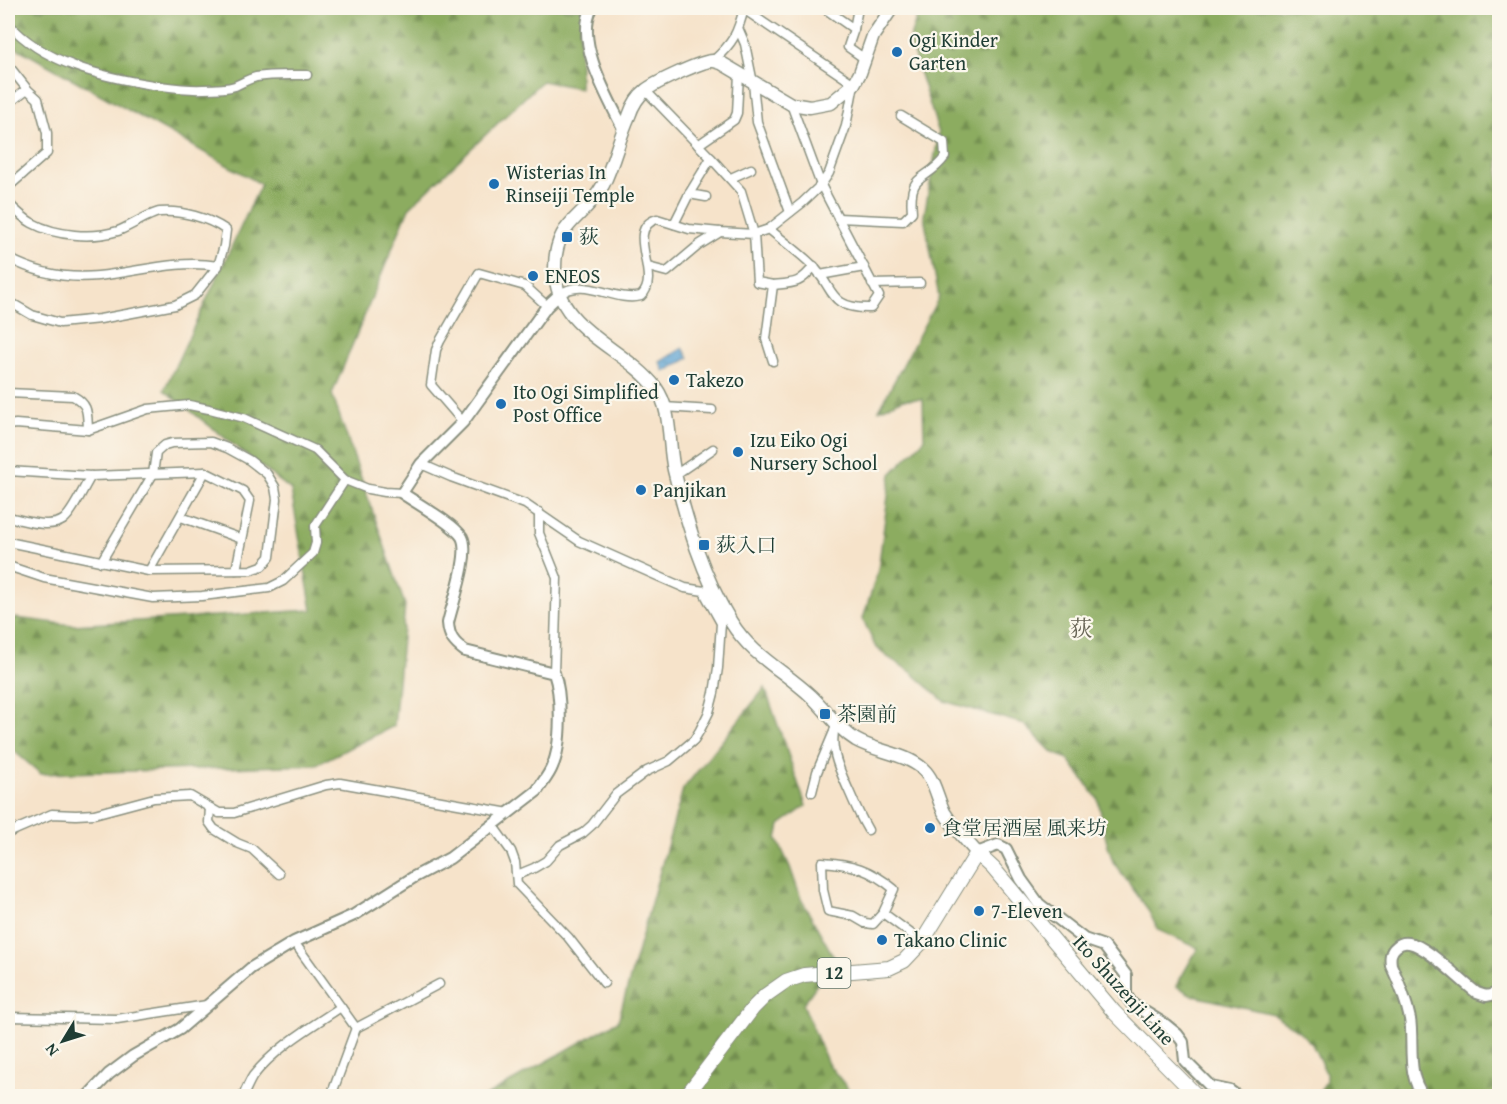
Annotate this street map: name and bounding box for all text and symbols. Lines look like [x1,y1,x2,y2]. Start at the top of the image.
place label: Ogi Kinder Garten [909,25,998,77]
marker: Ogi Kinder Garten [890,45,904,59]
place label: Wisterias In Rinseiji Temple [506,157,635,209]
marker: Wisterias In Rinseiji Temple [487,177,501,191]
place label: 荻 [579,222,599,251]
marker: 荻 [560,230,574,244]
place label: ENEOS [545,261,600,290]
marker: ENEOS [526,269,540,283]
place label: Takezo [686,365,744,394]
marker: Takezo [667,373,681,387]
place label: Ito Ogi Simplified Post Office [513,377,659,429]
marker: Ito Ogi Simplified Post Office [494,397,508,411]
place label: Izu Eiko Ogi Nursery School [750,425,878,477]
marker: Izu Eiko Ogi Nursery School [731,445,745,459]
place label: Panjikan [653,475,726,504]
marker: Panjikan [634,483,648,497]
place label: 荻入口 [716,530,776,559]
marker: 荻入口 [697,538,711,552]
district label: 荻 [1070,612,1092,644]
place label: 茶園前 [837,699,897,728]
marker: 茶園前 [818,707,832,721]
place label: 食堂居酒屋 風来坊 [942,813,1106,842]
marker: 食堂居酒屋 風来坊 [923,821,937,835]
place label: 7-Eleven [991,896,1063,925]
marker: 7-Eleven [972,904,986,918]
place label: Takano Clinic [894,925,1007,954]
street label: Ito Shuzenji Line [1067,928,1182,1052]
marker: Takano Clinic [875,933,889,947]
road number: 12 [818,958,850,988]
north arrow [33,1011,93,1071]
text: N [38,1038,64,1062]

